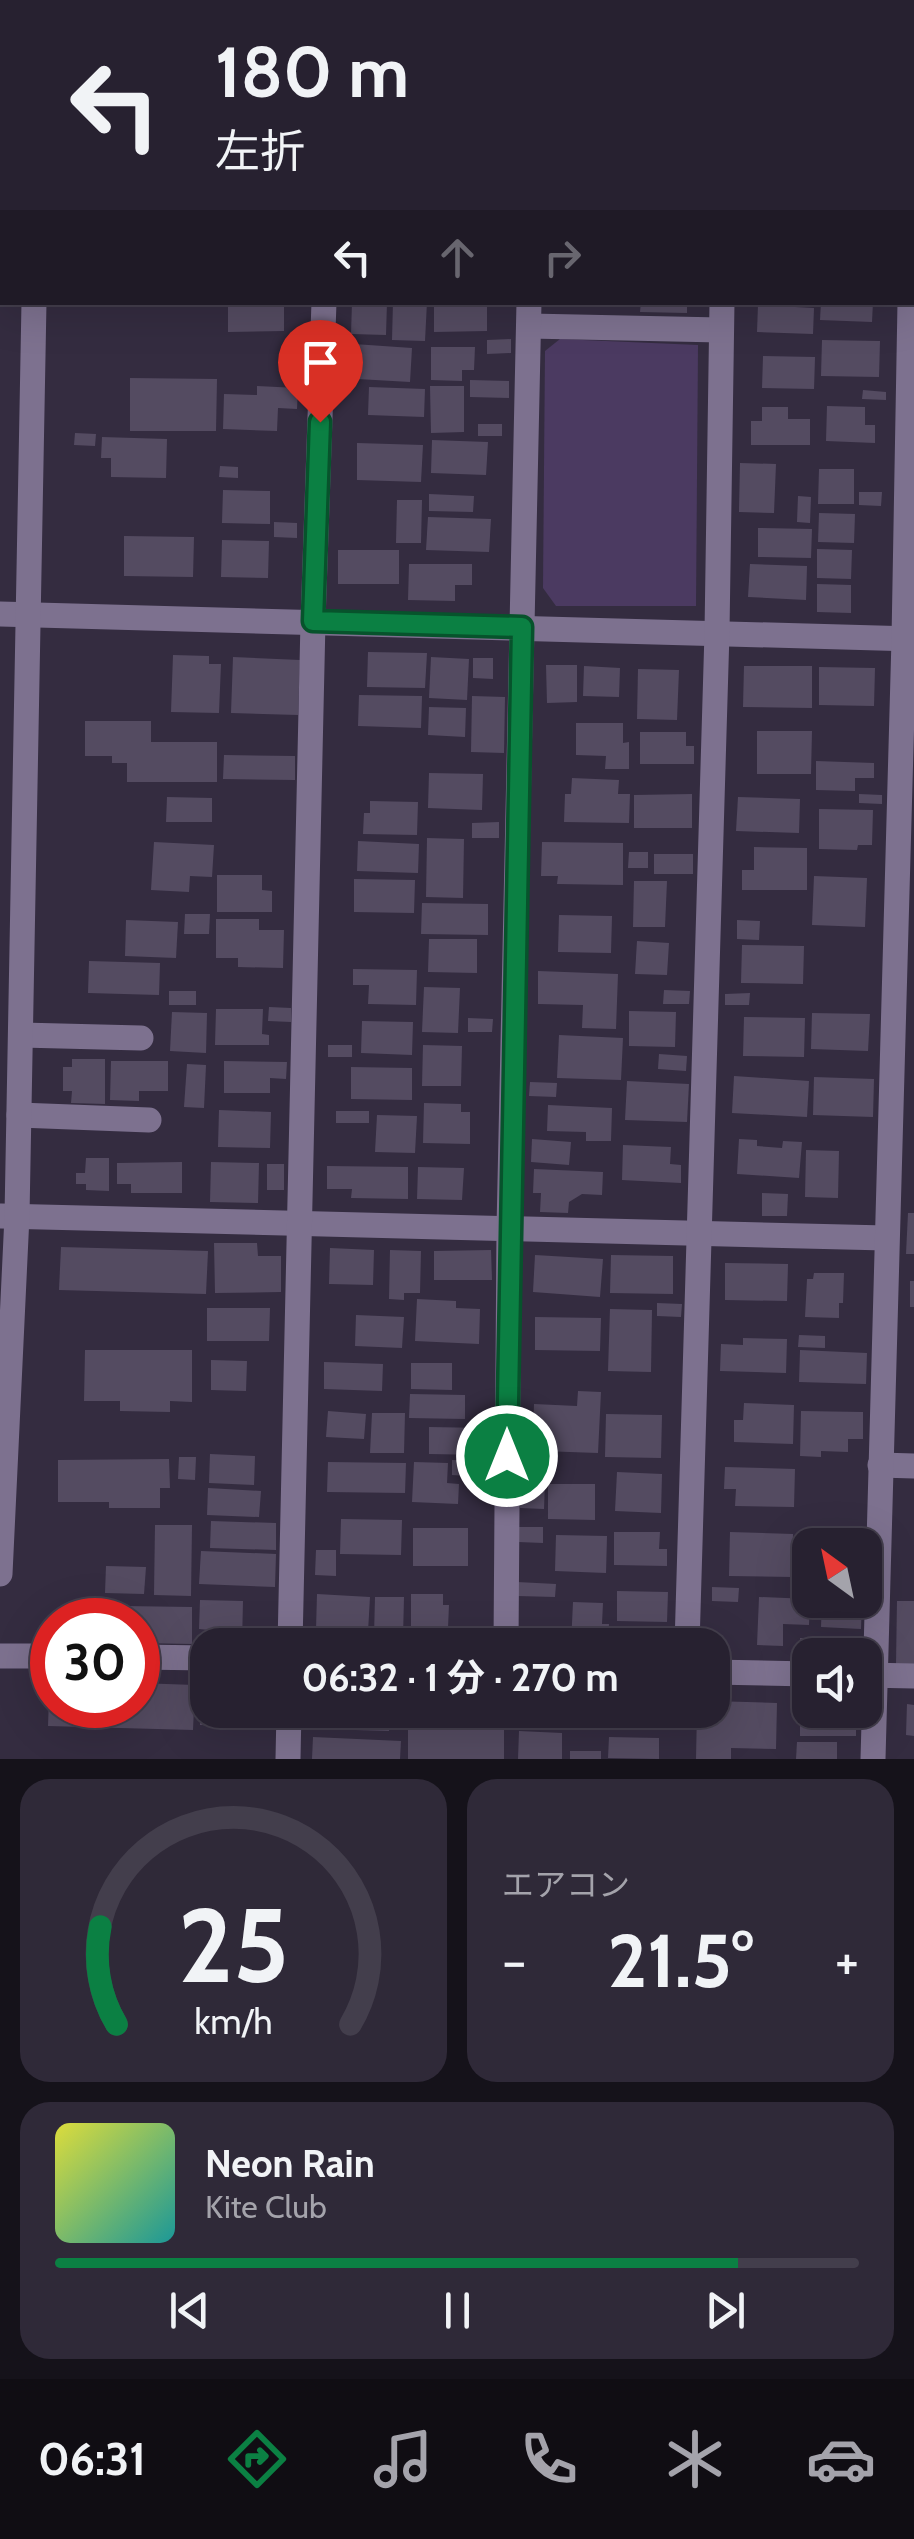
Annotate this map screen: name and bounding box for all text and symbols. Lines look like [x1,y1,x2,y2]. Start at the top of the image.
text: 180 m [215,29,409,115]
icon: left [50,40,180,170]
text: 左折 [215,124,305,178]
icon: left [325,230,380,285]
icon: ahead [430,230,485,285]
icon: right [535,230,590,285]
pin [278,320,363,423]
icon: arrive [293,335,348,390]
position arrow [455,1404,559,1508]
north arrow [792,1528,882,1618]
map controls [792,1528,882,1728]
speed limit sign: 30 [30,1598,160,1728]
button: sound [792,1638,882,1728]
text: 06:32 · 1 分 · 270 m [301,1654,619,1701]
text: エアコン [502,1865,630,1904]
text: 25 [178,1882,289,2008]
text: 21.5° [608,1915,753,2006]
text: − [502,1927,526,1994]
text: + [835,1927,859,1994]
text: km/h [194,2000,273,2043]
text: Neon Rain [205,2140,375,2187]
text: Kite Club [205,2187,327,2226]
icon: previous [162,2283,217,2338]
icon: pause [430,2283,485,2338]
icon: next [698,2283,753,2338]
icon: directions [222,2424,292,2494]
icon: music [368,2424,438,2494]
icon: phone [514,2424,584,2494]
icon: climate [660,2424,730,2494]
icon: car [806,2424,876,2494]
text: 06:31 [38,2432,146,2486]

